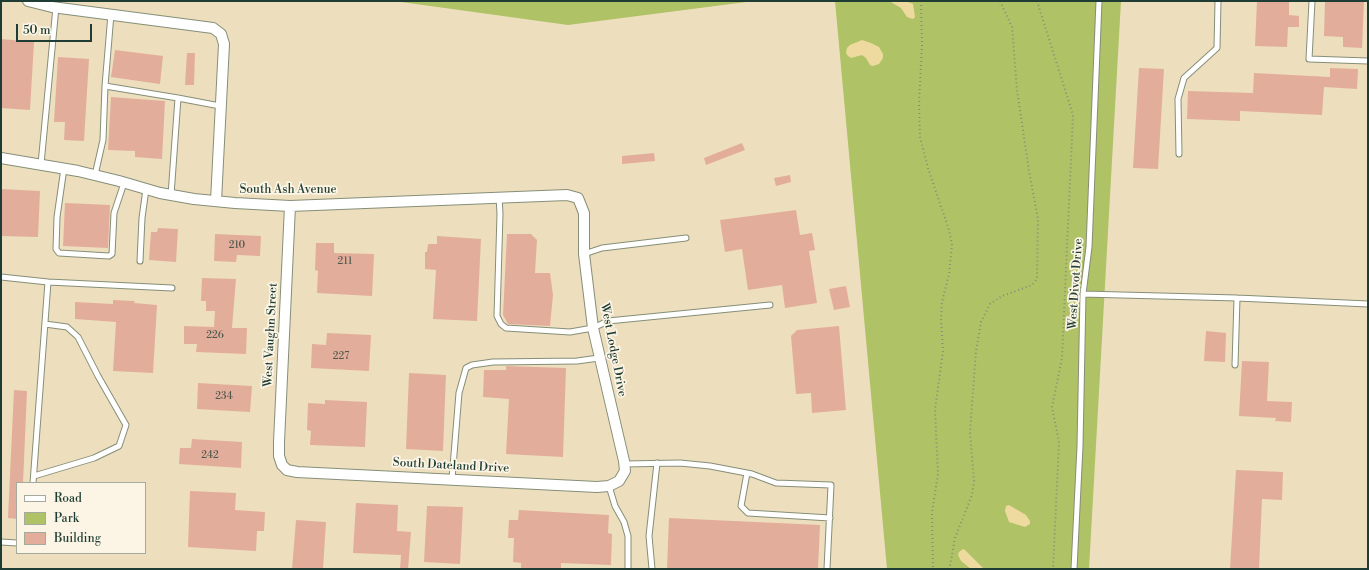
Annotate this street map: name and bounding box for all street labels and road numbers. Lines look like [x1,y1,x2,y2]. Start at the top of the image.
street label: South Ash Avenue [239,183,337,197]
street label: West Divot Drive [1066,238,1086,330]
street label: West Vaughn Street [261,283,281,387]
street label: West Lodge Drive [597,302,629,398]
street label: South Dateland Drive [392,456,510,476]

